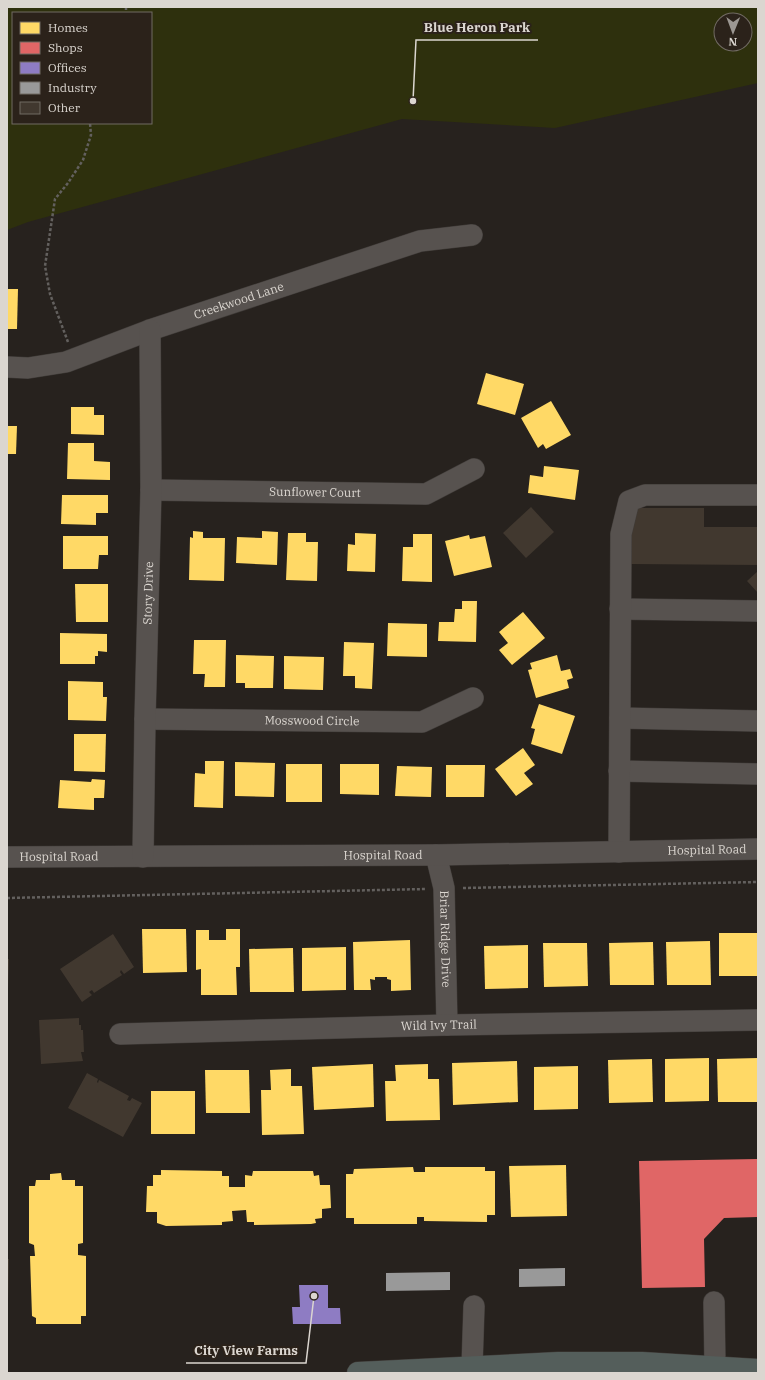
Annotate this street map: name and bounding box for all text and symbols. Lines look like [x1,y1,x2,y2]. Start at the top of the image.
legend [12,12,152,124]
north arrow [713,12,753,52]
callout: Blue Heron Park [416,15,538,40]
text: Blue Heron Park [424,19,531,36]
text: Homes [48,20,88,35]
text: N [728,35,737,49]
text: Shops [48,40,83,55]
text: Offices [48,60,87,75]
text: Industry [48,80,97,95]
text: Other [48,100,81,115]
street label: Creekwood Lane [192,278,286,322]
street label: Sunflower Court [269,484,361,500]
street label: Story Drive [139,561,156,625]
street label: Mosswood Circle [264,712,360,728]
street label: Hospital Road [667,841,747,858]
street label: Hospital Road [343,847,423,862]
street label: Hospital Road [19,849,99,864]
street label: Briar Ridge Drive [437,890,454,988]
street label: Wild Ivy Trail [401,1017,477,1033]
callout: City View Farms [186,1338,306,1363]
text: City View Farms [194,1342,298,1359]

